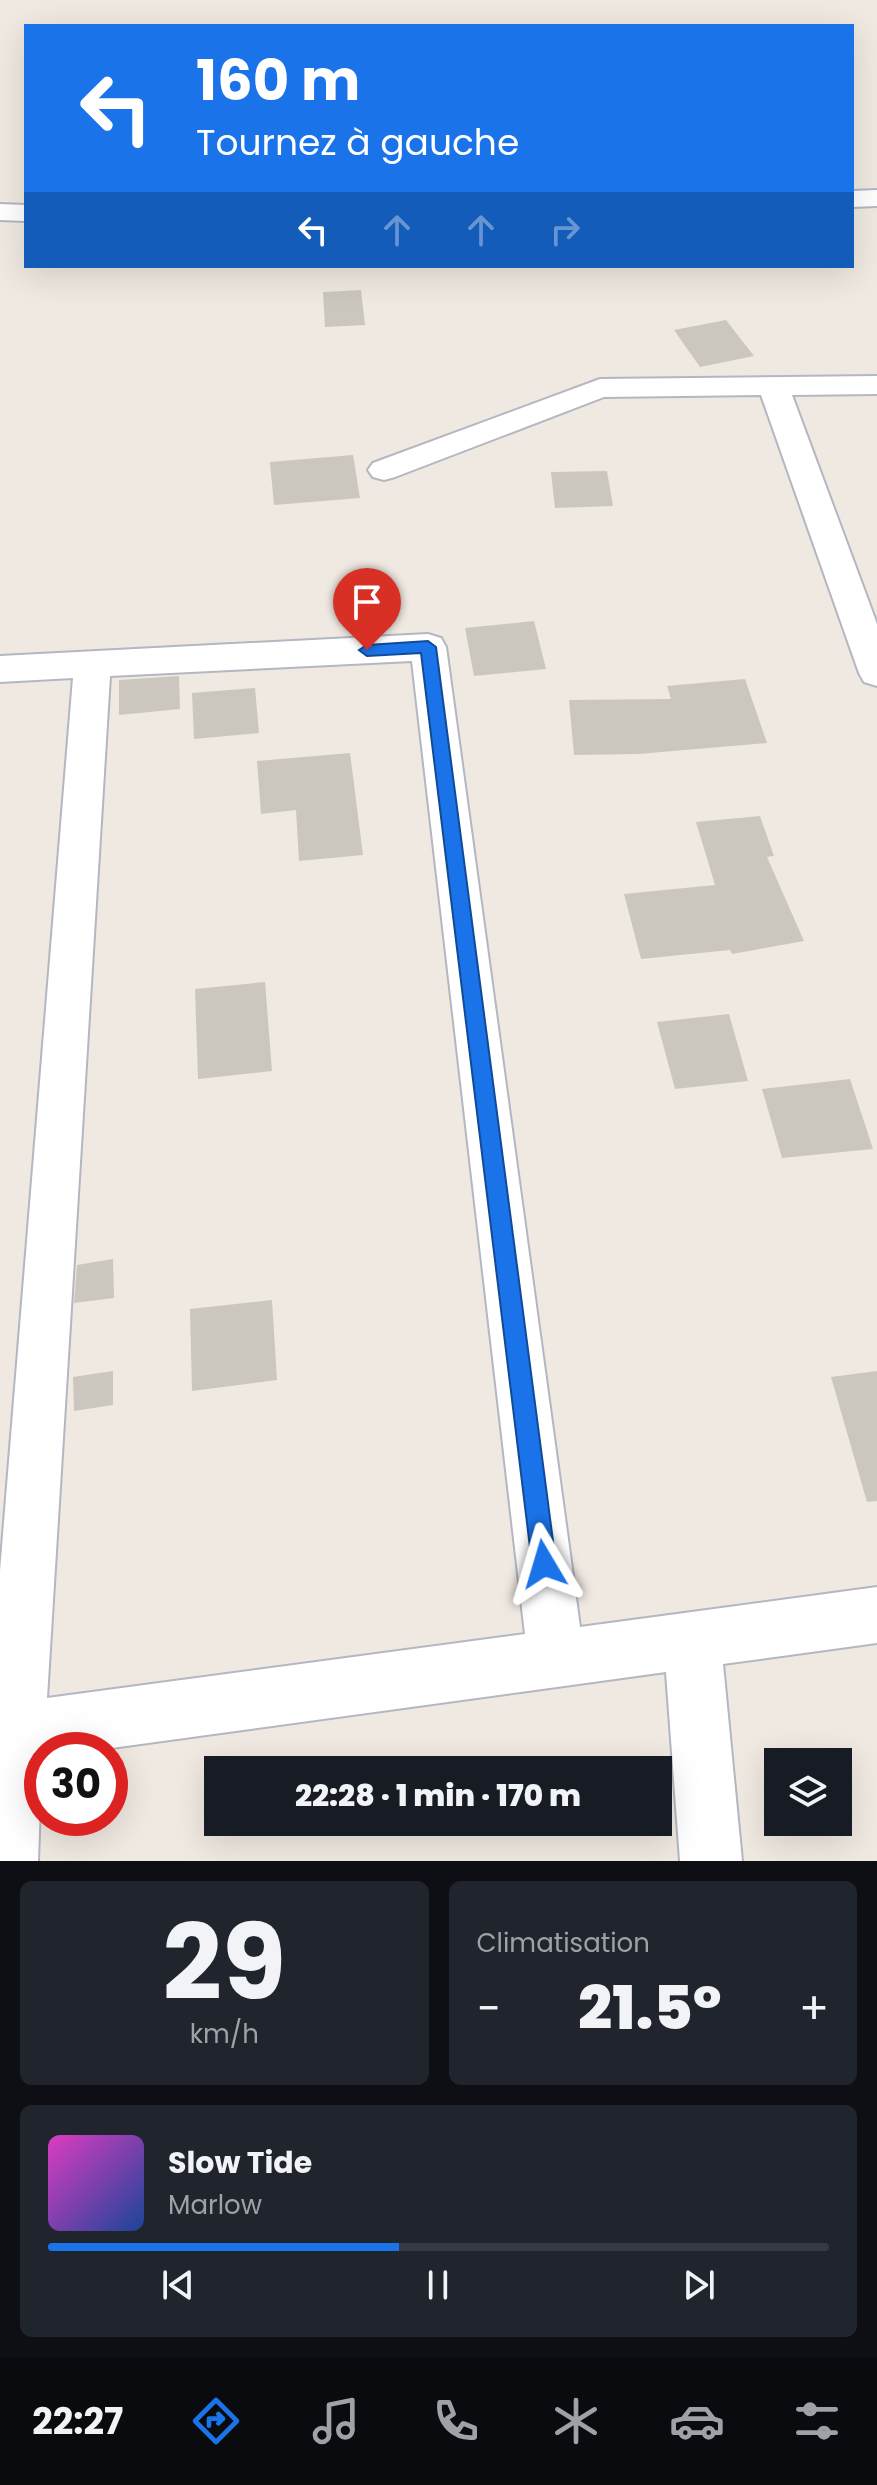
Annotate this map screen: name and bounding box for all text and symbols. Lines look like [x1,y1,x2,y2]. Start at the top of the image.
text: 160 m [196,41,360,120]
icon: left [64,56,168,160]
text: Tournez à gauche [196,117,519,168]
icon: left [291,208,335,252]
icon: ahead [375,208,419,252]
icon: ahead [459,208,503,252]
icon: right [543,208,587,252]
pin [333,568,401,650]
icon: arrive [345,580,389,624]
position arrow [502,1522,586,1606]
speed limit sign: 30 [24,1732,128,1836]
map controls [764,1748,852,1836]
button: layers [764,1748,852,1836]
text: 22:28 · 1 min · 170 m [295,1774,581,1817]
text: 29 [163,1890,286,2035]
text: Climatisation [477,1925,650,1961]
text: 21.5° [578,1966,722,2050]
text: − [477,1978,501,2039]
text: + [799,1978,829,2039]
text: km/h [190,2016,259,2052]
text: Slow Tide [168,2141,312,2184]
text: Marlow [168,2187,262,2223]
icon: previous [156,2263,200,2307]
icon: pause [416,2263,460,2307]
icon: next [677,2263,721,2307]
icon: directions [188,2393,244,2449]
icon: music [308,2393,364,2449]
icon: phone [428,2393,484,2449]
icon: climate [548,2393,604,2449]
icon: car [669,2393,725,2449]
icon: filters [789,2393,845,2449]
text: 22:27 [32,2396,123,2447]

